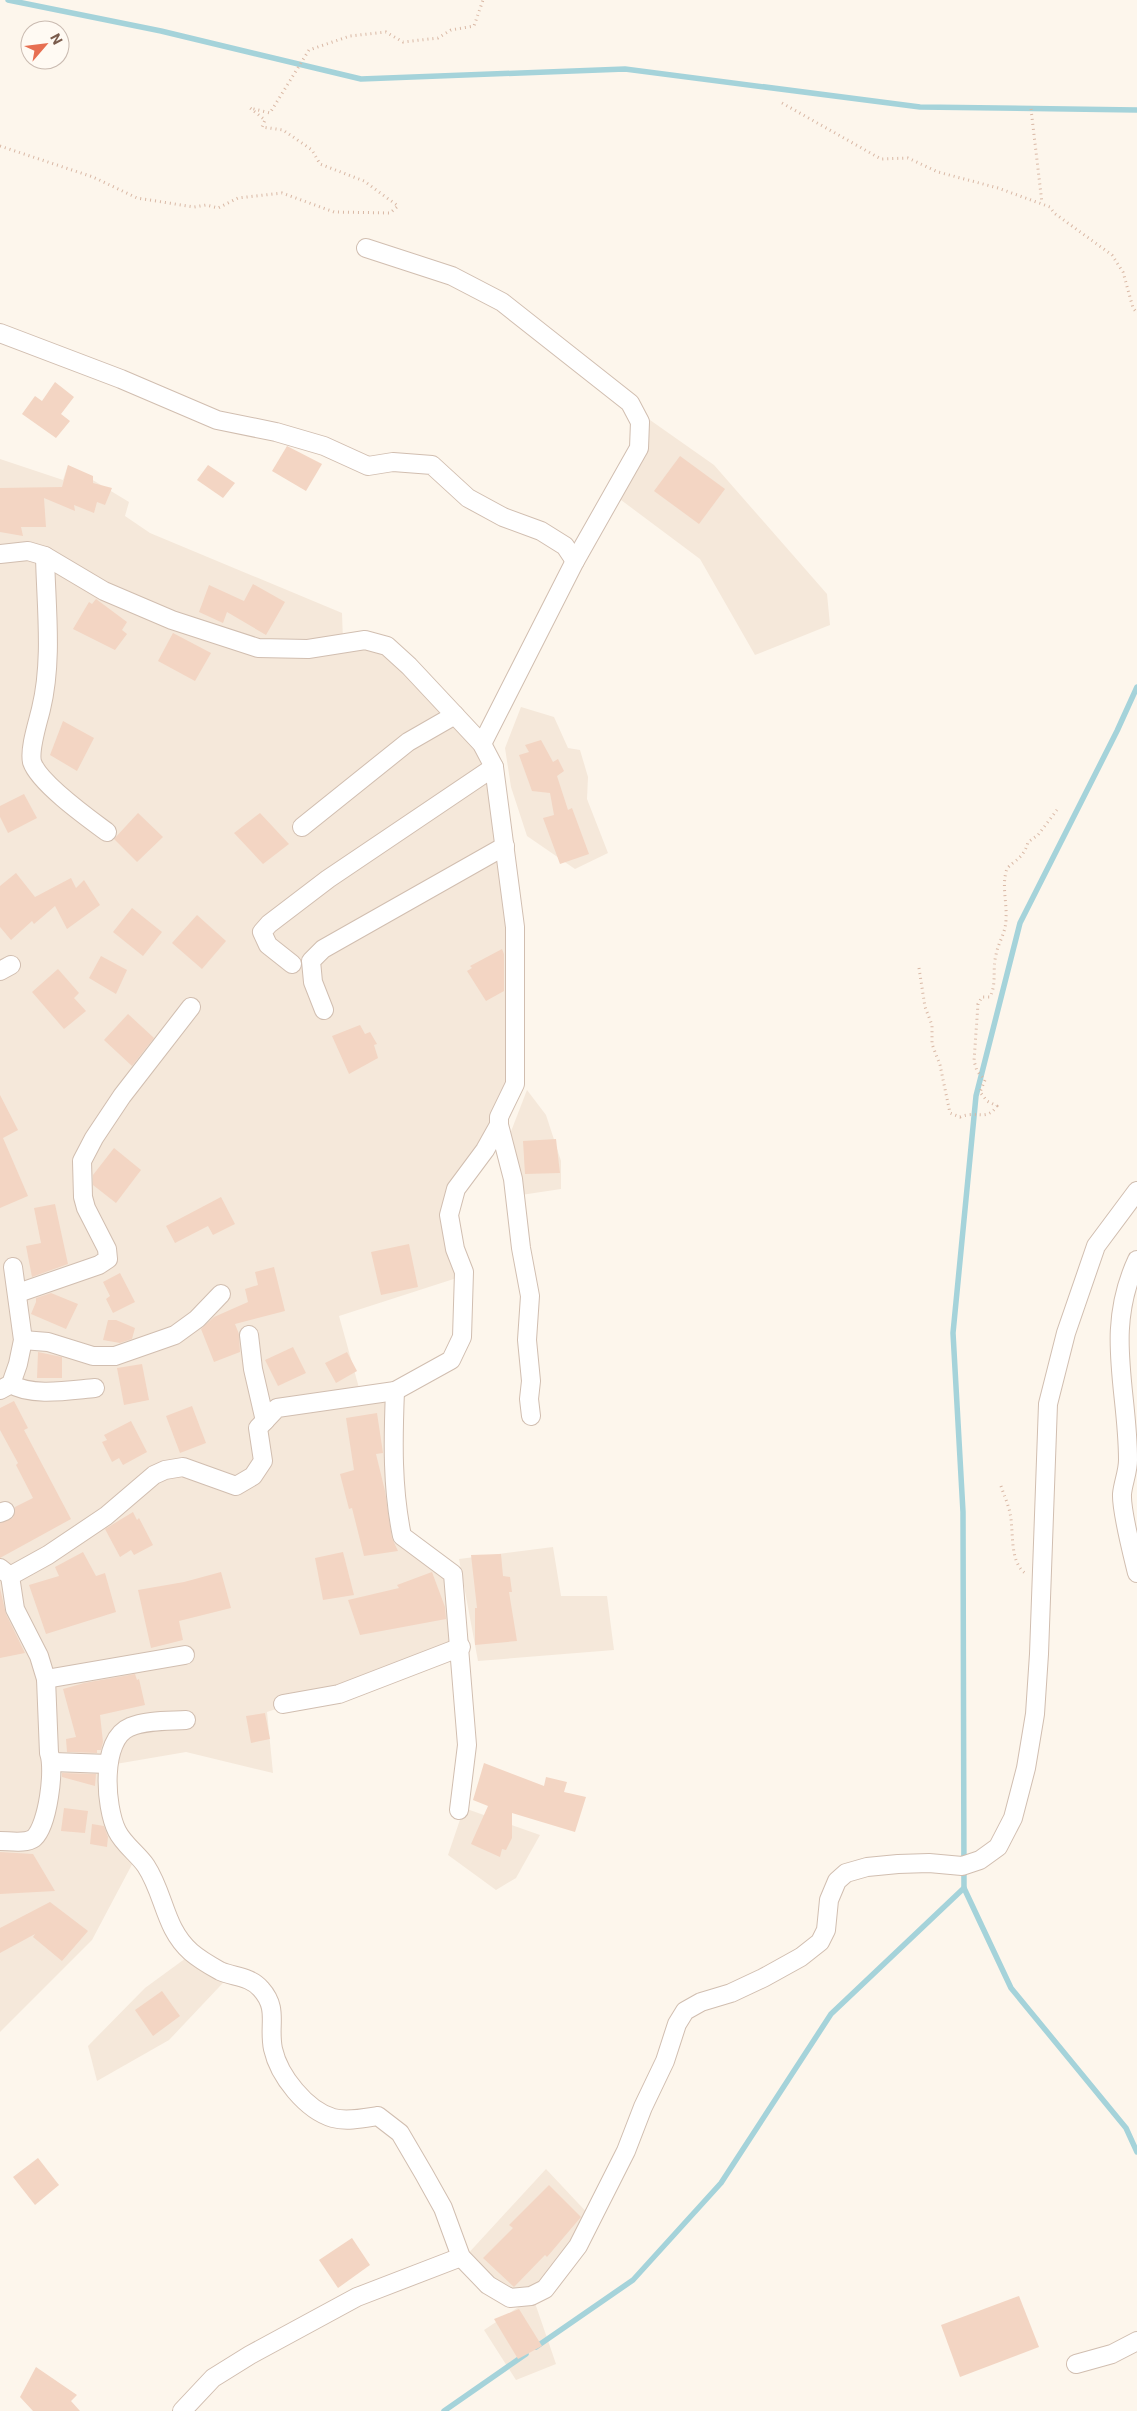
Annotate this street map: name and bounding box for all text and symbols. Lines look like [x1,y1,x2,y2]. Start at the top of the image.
north arrow [20,20,70,70]
text: N [47,31,66,47]

